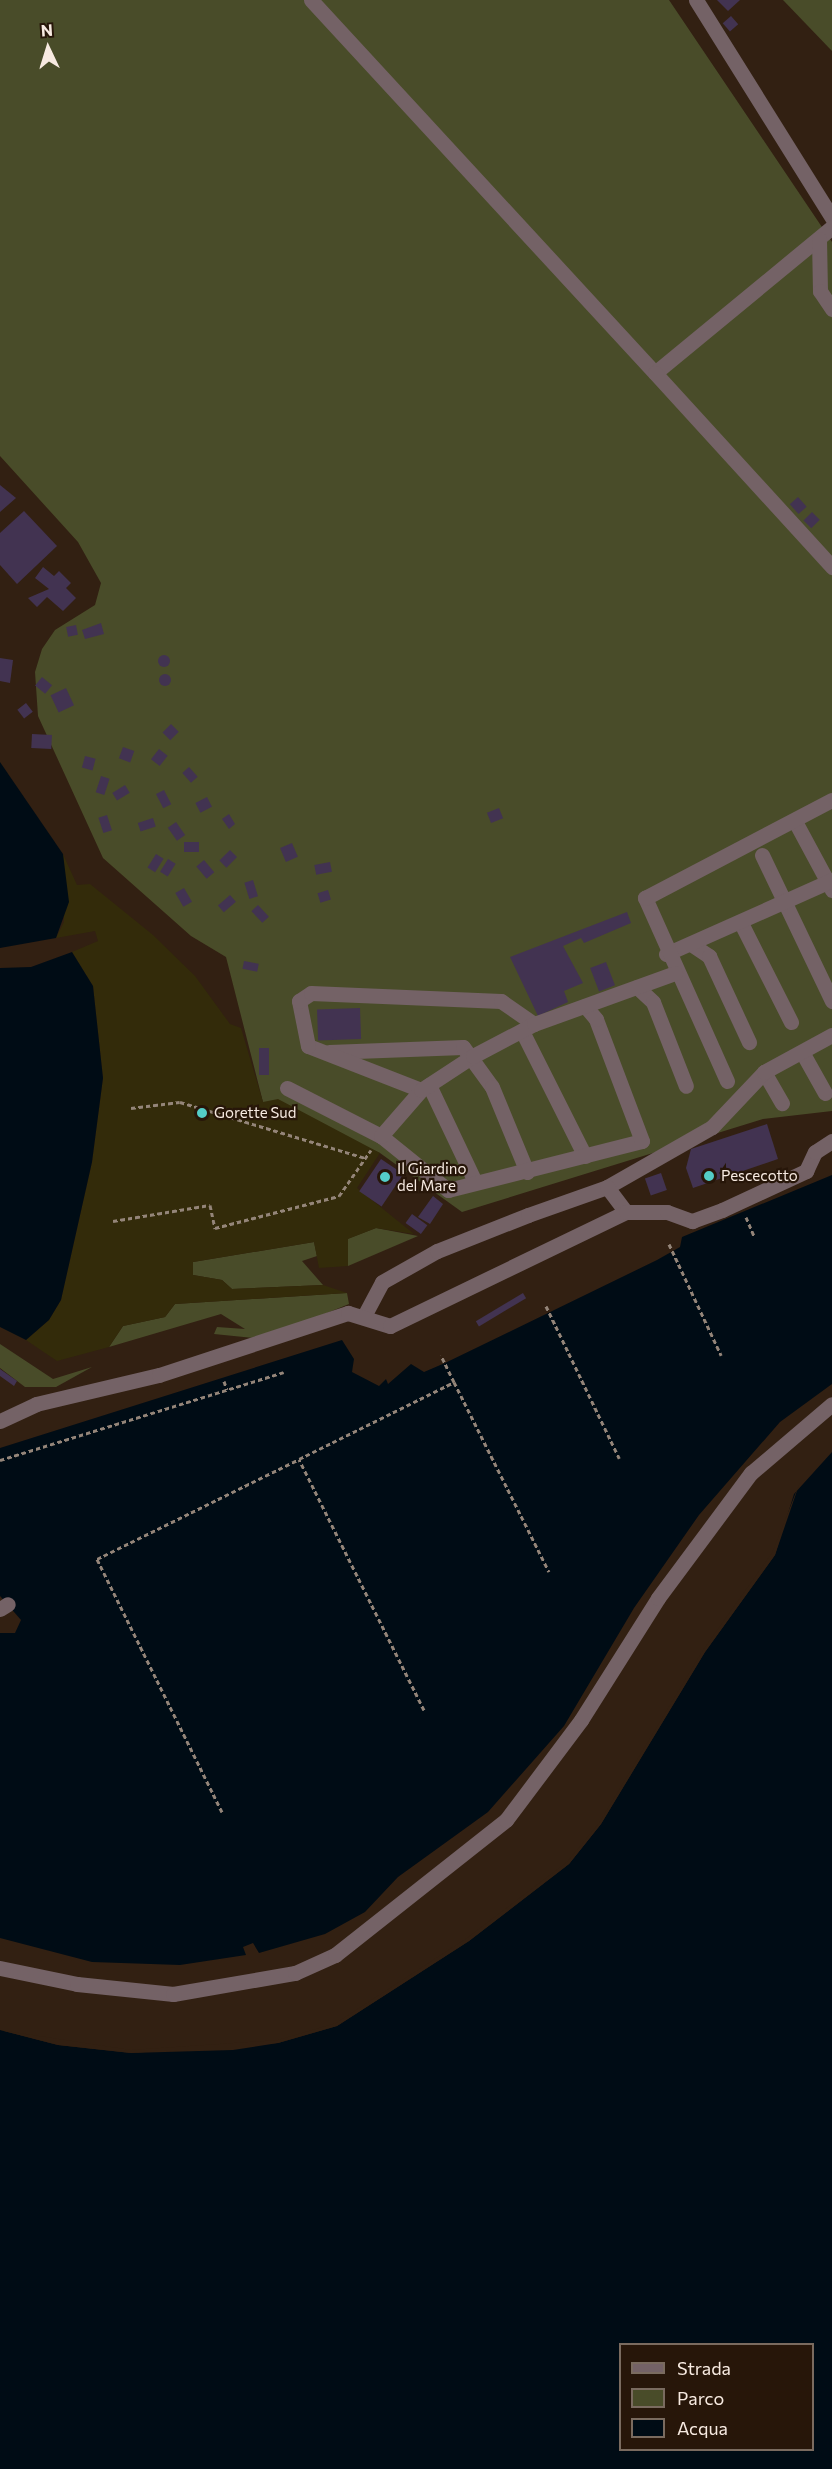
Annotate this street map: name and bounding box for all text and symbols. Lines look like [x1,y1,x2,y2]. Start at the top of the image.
north arrow [18,18,78,78]
text: N [40,20,53,39]
place label: Gorette Sud [214,1104,296,1122]
marker: Gorette Sud [195,1106,209,1120]
place label: Il Giardino del Mare [397,1159,466,1194]
place label: Pescecotto [721,1167,798,1185]
marker: Pescecotto [702,1169,716,1183]
marker: Il Giardino del Mare [378,1170,392,1184]
legend [619,2343,814,2451]
text: Strada [677,2357,731,2379]
text: Parco [677,2387,724,2409]
text: Acqua [677,2417,728,2439]

